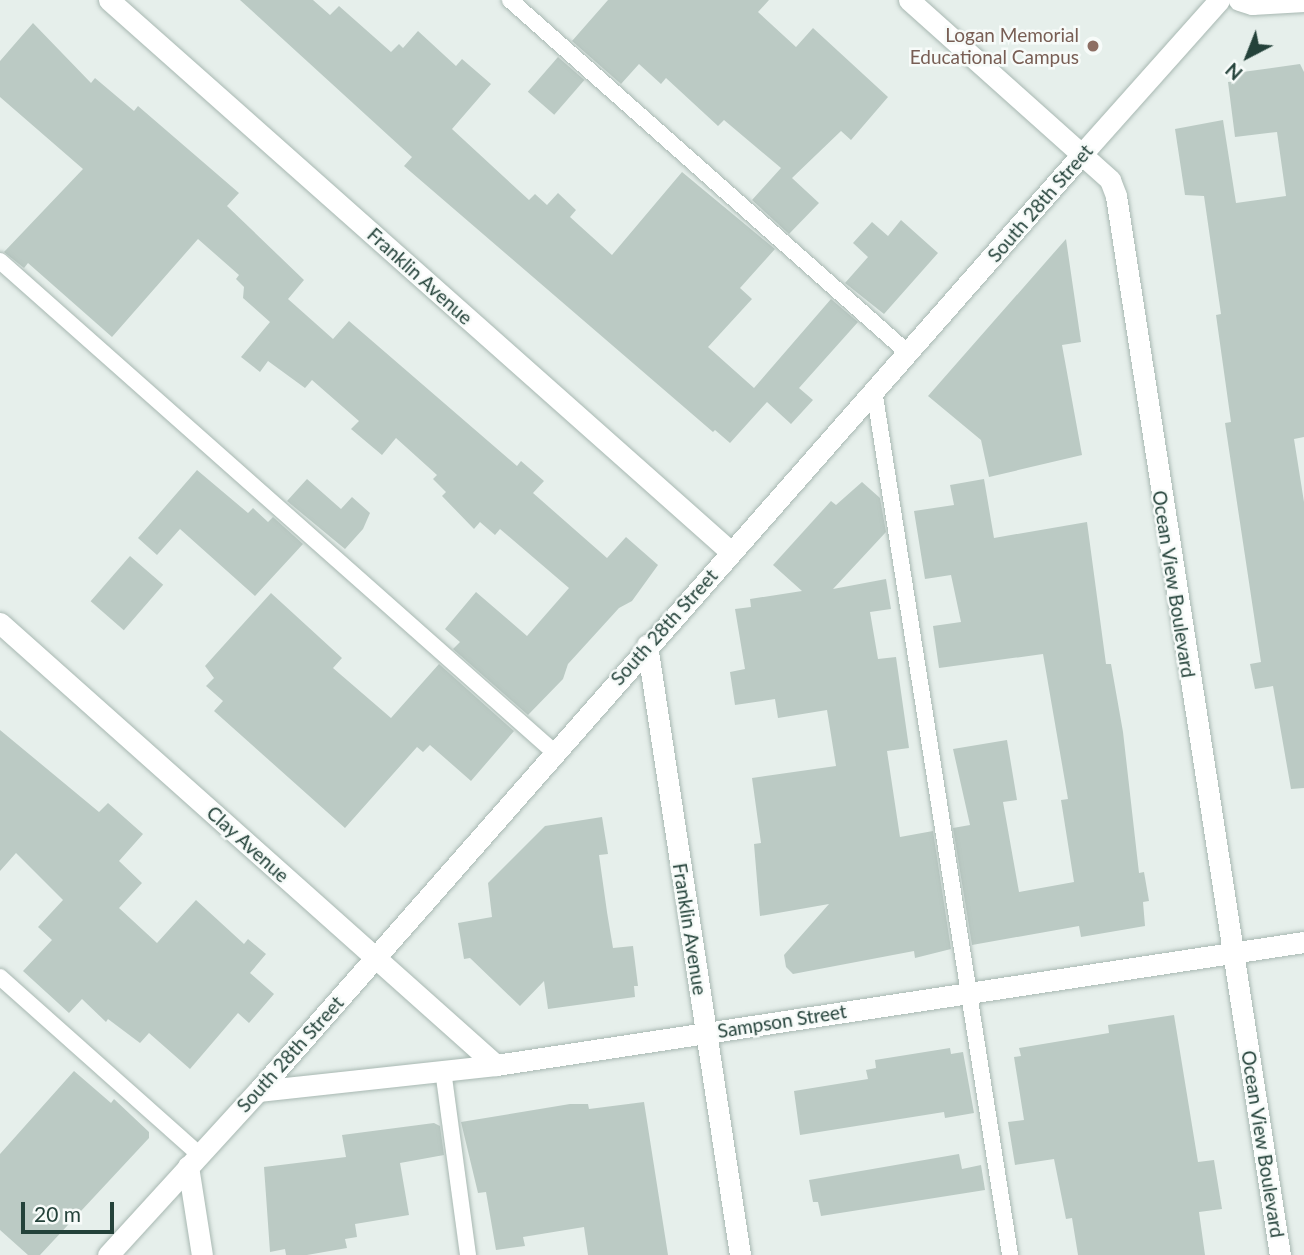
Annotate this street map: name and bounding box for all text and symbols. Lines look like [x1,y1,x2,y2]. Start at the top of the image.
north arrow [1213,21,1283,91]
place label: Logan Memorial Educational Campus [910,24,1079,68]
marker: Logan Memorial Educational Campus [1085,38,1101,54]
text: N [1220,59,1247,85]
street label: South 28th Street [983,140,1097,266]
street label: Franklin Avenue [363,223,477,329]
street label: Ocean View Boulevard [1148,488,1200,680]
street label: South 28th Street [606,564,722,690]
street label: Clay Avenue [202,801,294,887]
street label: Franklin Avenue [668,861,712,997]
street label: South 28th Street [232,991,348,1117]
street label: Sampson Street [716,1000,848,1042]
street label: Ocean View Boulevard [1237,1048,1289,1240]
scale bar [24,1188,117,1232]
text: 20 m [34,1201,81,1226]

